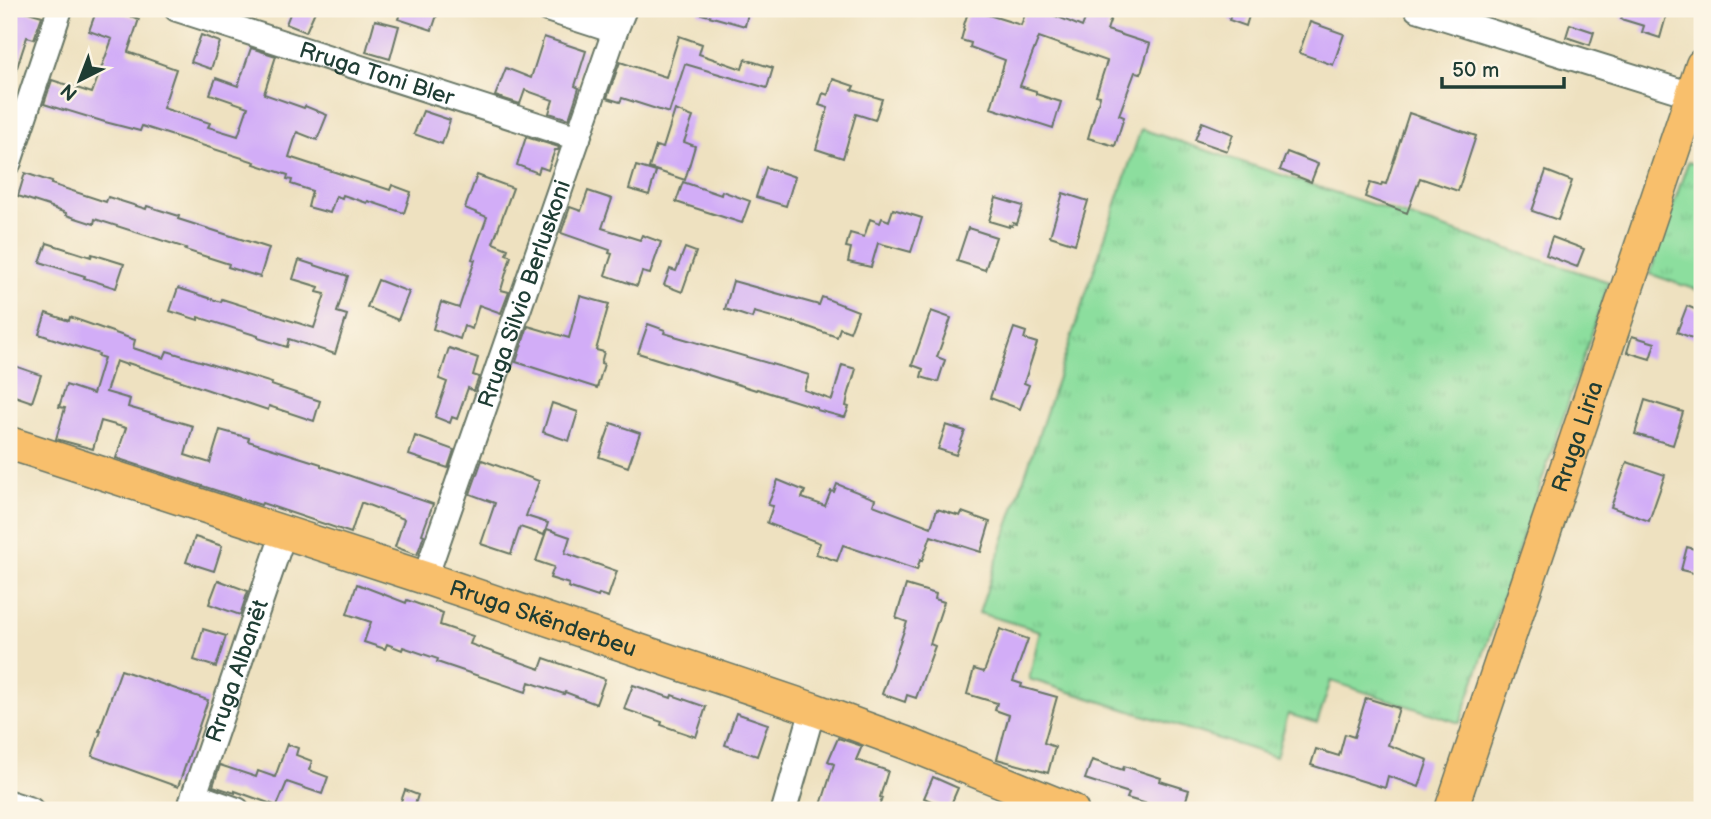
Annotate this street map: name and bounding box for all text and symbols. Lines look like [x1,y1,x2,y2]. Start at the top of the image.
street label: Rruga Toni Bler [296,36,458,112]
north arrow [46,46,116,116]
scale bar [1442,46,1564,90]
text: 50 m [1452,58,1499,83]
text: N [57,78,83,105]
street label: Rruga Silvio Berluskoni [472,176,577,412]
street label: Rruga Liria [1546,378,1609,496]
street label: Rruga Skënderbeu [446,574,640,663]
street label: Rruga Albanët [200,596,275,746]

